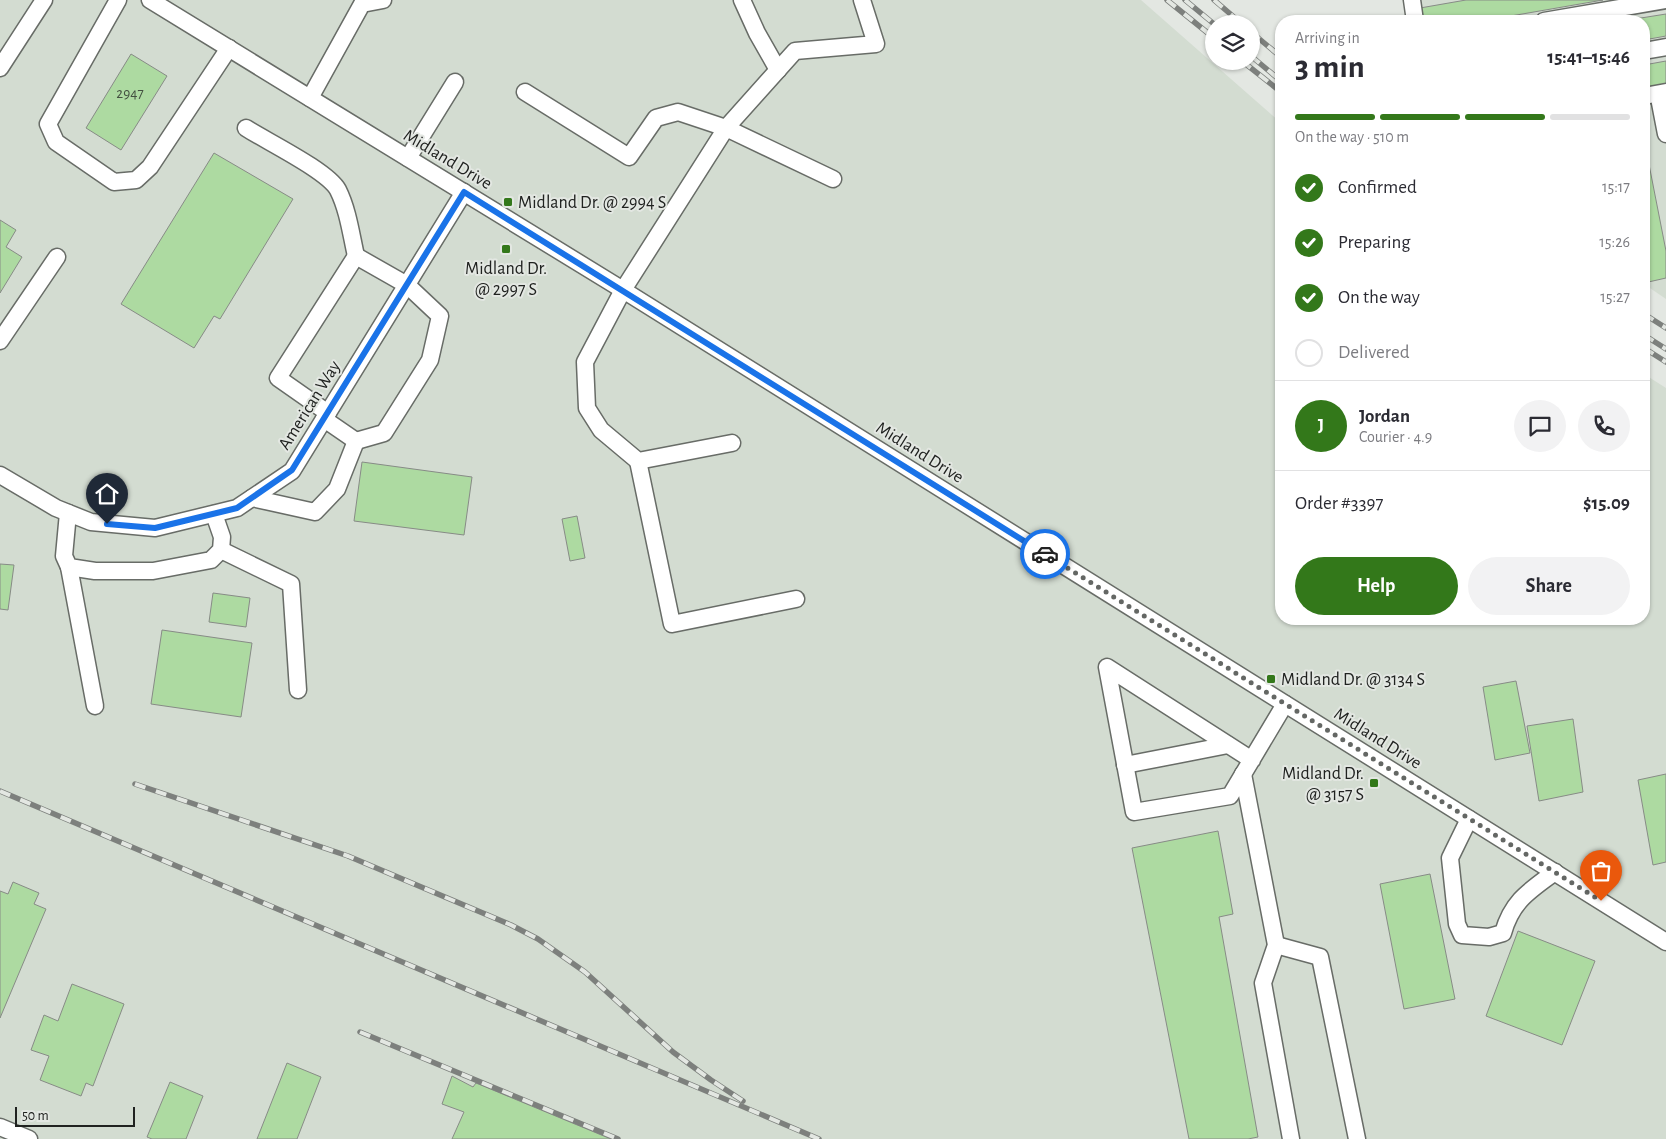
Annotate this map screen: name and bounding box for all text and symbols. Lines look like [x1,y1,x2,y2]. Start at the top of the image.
map controls [1205,15,1260,70]
button: layers [1205,15,1260,70]
text: Arriving in [1295,30,1360,46]
text: 15:41–15:46 [1547,48,1630,67]
text: 3 min [1295,51,1365,83]
house number: 2947 [116,86,144,101]
street label: Midland Drive [400,127,495,193]
text: On the way · 510 m [1295,129,1409,145]
icon: check [1295,174,1323,202]
text: Confirmed [1338,178,1417,197]
text: 15:17 [1602,179,1630,195]
place label: Midland Dr. @ 2994 S [518,194,666,212]
marker: Midland Dr. @ 2994 S [502,196,514,208]
icon: check [1295,229,1323,257]
text: Preparing [1338,233,1411,252]
text: 15:26 [1599,234,1630,250]
marker: Midland Dr. @ 2997 S [500,243,512,255]
place label: Midland Dr. @ 2997 S [465,260,547,299]
icon: check [1295,284,1323,312]
text: On the way [1338,288,1420,307]
text: 15:27 [1600,289,1630,305]
text: Delivered [1338,343,1410,362]
street label: American Way [275,358,344,453]
button: chat [1514,400,1566,452]
button: phone [1578,400,1630,452]
text: Jordan [1359,407,1410,426]
text: J [1318,416,1324,435]
street label: Midland Drive [873,419,966,487]
text: Courier · 4.9 [1359,429,1432,445]
pin [86,473,128,524]
icon: home [93,480,121,508]
text: Order #3397 [1295,494,1383,513]
text: $15.09 [1583,494,1630,513]
courier [1020,529,1070,579]
icon: car [1031,540,1059,568]
button: Help [1295,557,1458,615]
button: Share [1468,557,1630,615]
place label: Midland Dr. @ 3134 S [1281,671,1425,689]
marker: Midland Dr. @ 3134 S [1265,673,1277,685]
street label: Midland Drive [1331,705,1424,773]
place label: Midland Dr. @ 3157 S [1282,765,1364,804]
marker: Midland Dr. @ 3157 S [1368,777,1380,789]
pin [1580,850,1622,901]
icon: bag [1587,857,1615,885]
scale bar [15,1104,135,1127]
text: 50 m [22,1109,49,1123]

